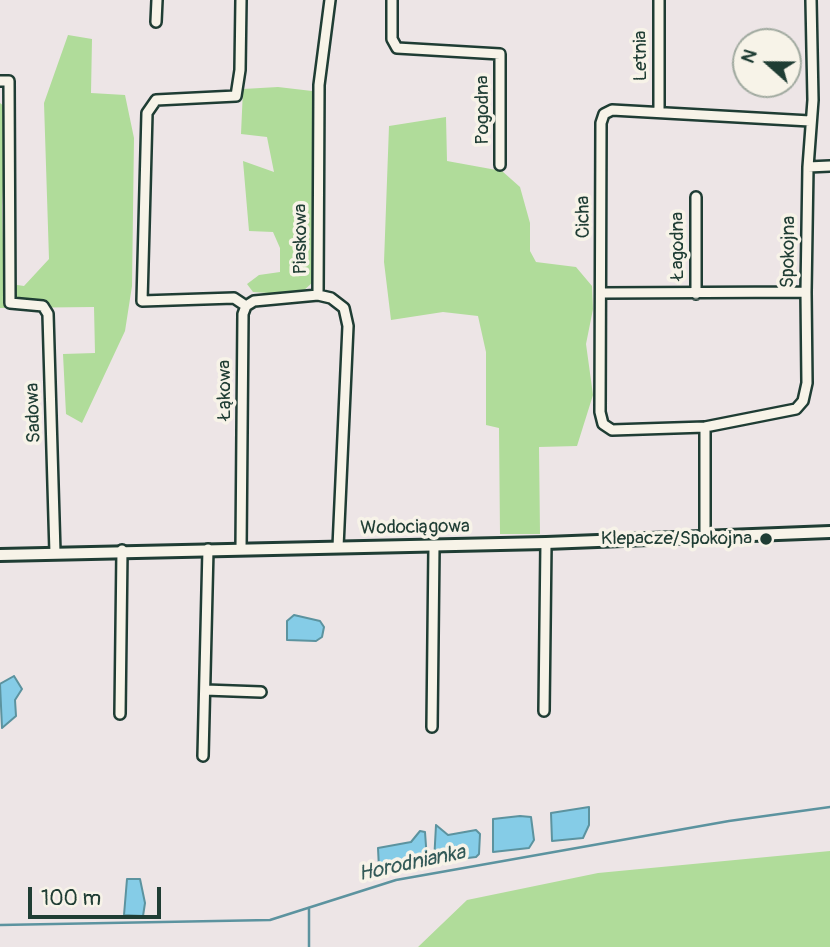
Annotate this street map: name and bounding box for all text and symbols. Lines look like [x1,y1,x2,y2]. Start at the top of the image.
north arrow [732,28,802,98]
street label: Letnia [630,31,652,81]
text: N [736,46,763,67]
street label: Pogodna [472,75,494,145]
street label: Cicha [572,196,596,238]
street label: Piaskowa [290,204,312,274]
street label: Łagodna [667,212,689,280]
street label: Spokojna [777,216,801,288]
street label: Łąkowa [214,360,236,420]
street label: Sadowa [22,382,46,444]
street label: Wodociągowa [360,516,470,540]
place label: Klepacze/Spokojna [601,528,752,550]
marker: Klepacze/Spokojna [758,531,774,547]
water label: Horodnianka [356,840,468,888]
scale bar [32,874,164,918]
text: 100 m [41,885,101,912]

